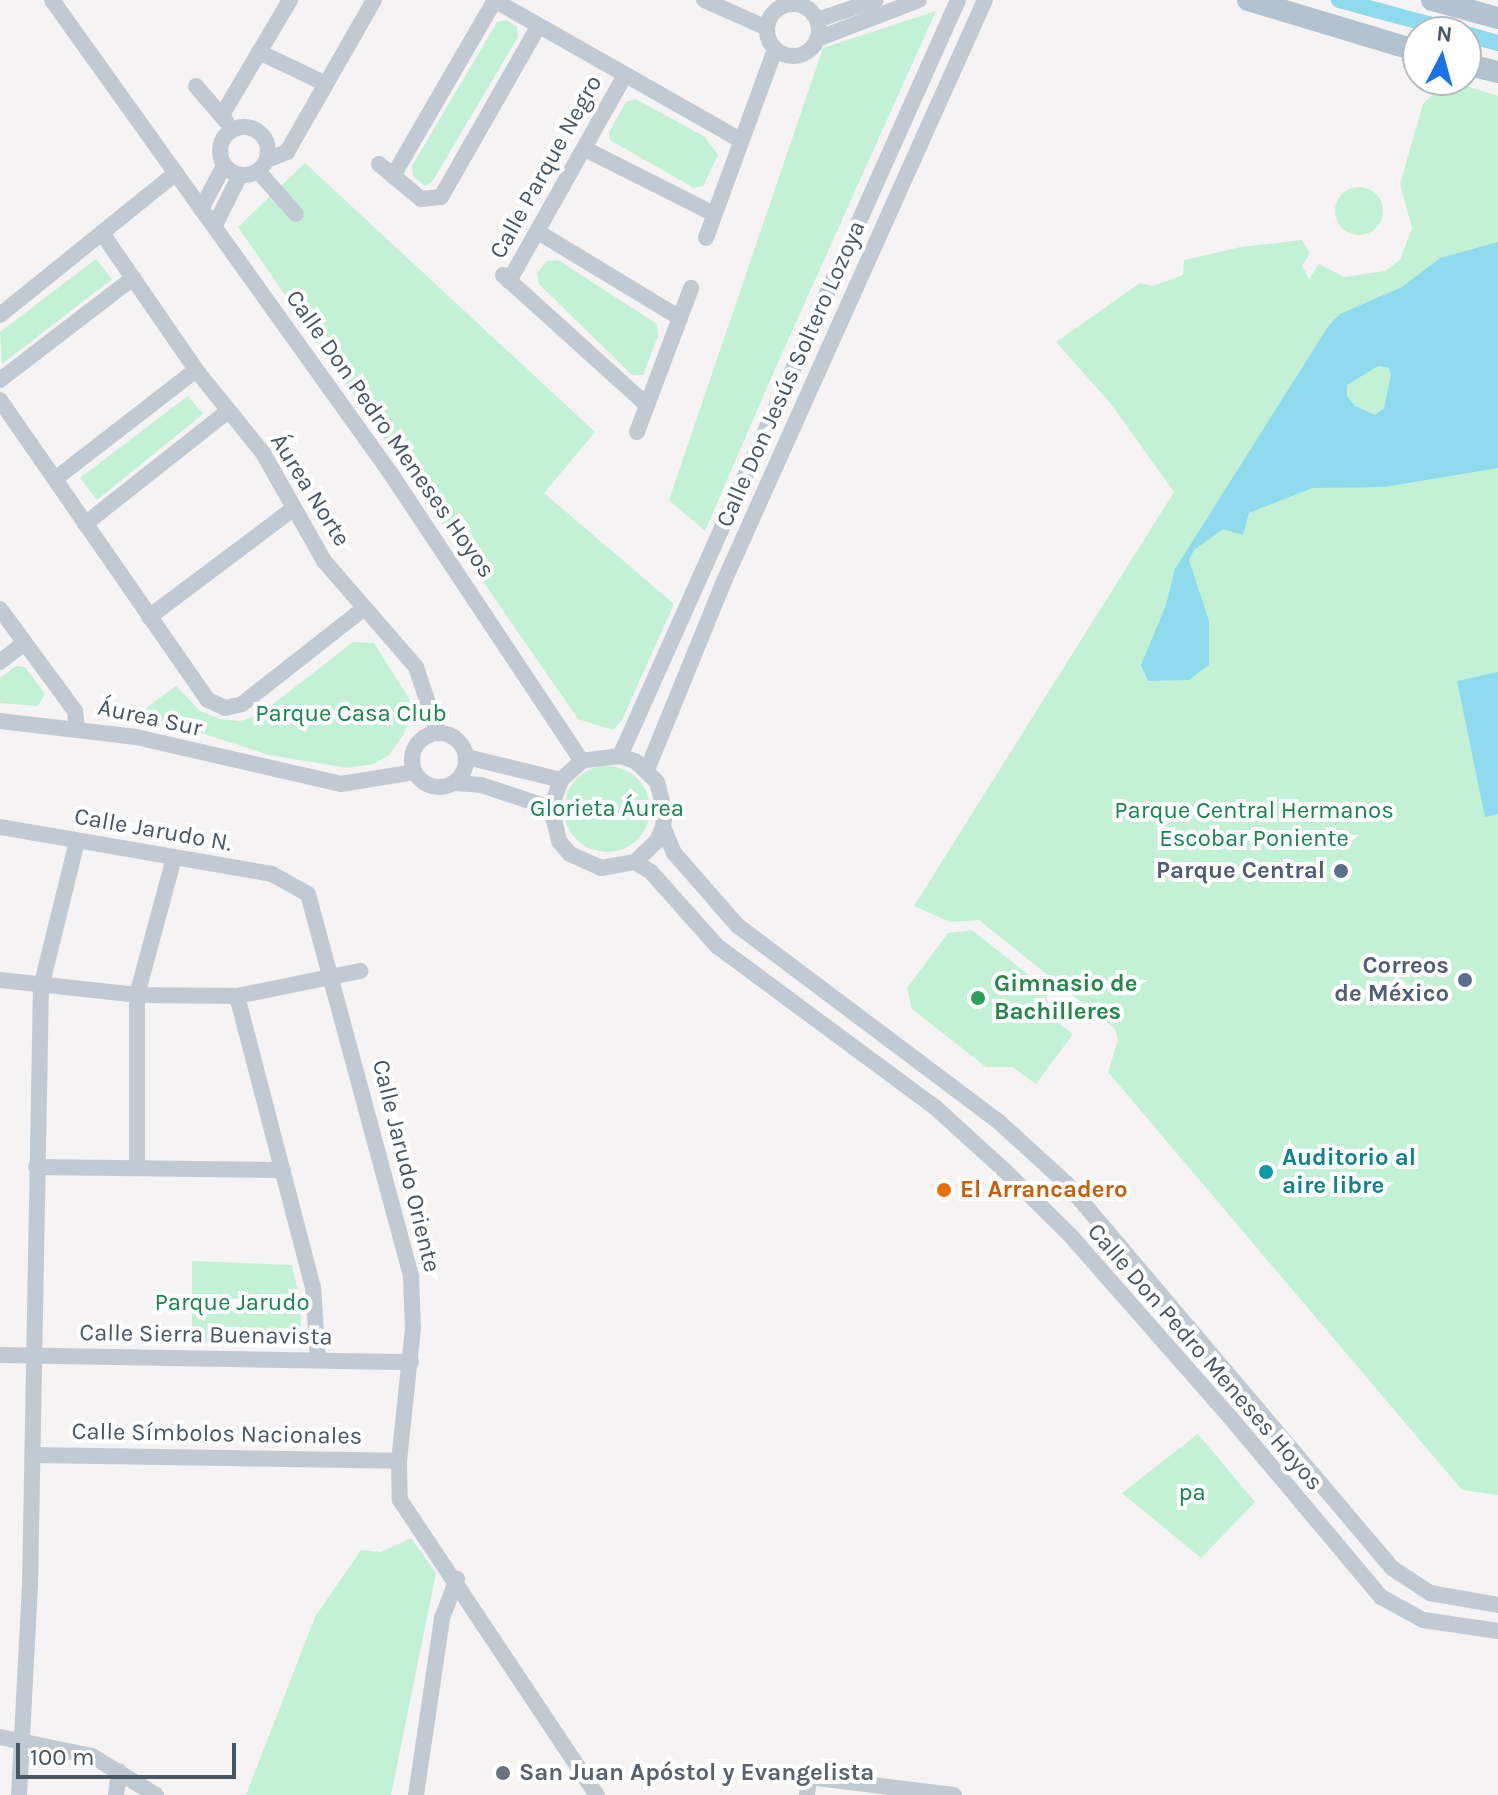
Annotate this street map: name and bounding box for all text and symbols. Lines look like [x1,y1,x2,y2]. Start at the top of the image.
north arrow [1402,16,1482,96]
text: N [1435,20,1454,48]
street label: Calle Parque Negro [484,70,608,264]
street label: Calle Don Jesús Soltero Lozoya [710,216,872,532]
street label: Calle Don Pedro Meneses Hoyos [279,285,501,583]
street label: Áurea Norte [264,428,356,552]
street label: Áurea Sur [95,693,205,743]
park label: Parque Casa Club [255,700,447,728]
park label: Glorieta Áurea [530,795,684,823]
park label: Parque Central Hermanos Escobar Poniente [1114,797,1394,853]
street label: Calle Jarudo N. [72,802,234,858]
place label: Parque Central [1156,857,1325,885]
marker: Parque Central [1332,862,1350,880]
place label: Correos de México [1334,952,1449,1008]
place label: Gimnasio de Bachilleres [994,970,1138,1026]
marker: Correos de México [1456,971,1474,989]
marker: Gimnasio de Bachilleres [969,989,987,1007]
street label: Calle Jarudo Oriente [366,1057,446,1275]
place label: Auditorio al aire libre [1282,1144,1416,1200]
marker: Auditorio al aire libre [1257,1163,1275,1181]
place label: El Arrancadero [960,1176,1128,1204]
marker: El Arrancadero [935,1181,953,1199]
street label: Calle Don Pedro Meneses Hoyos [1081,1218,1329,1496]
park label: Parque Jarudo [154,1289,310,1317]
street label: Calle Sierra Buenavista [79,1318,333,1352]
street label: Calle Símbolos Nacionales [71,1417,363,1451]
park label: pa [1178,1479,1206,1507]
scale bar [20,1727,240,1777]
text: 100 m [30,1743,95,1771]
place label: San Juan Apóstol y Evangelista [519,1759,874,1787]
marker: San Juan Apóstol y Evangelista [494,1764,512,1782]

